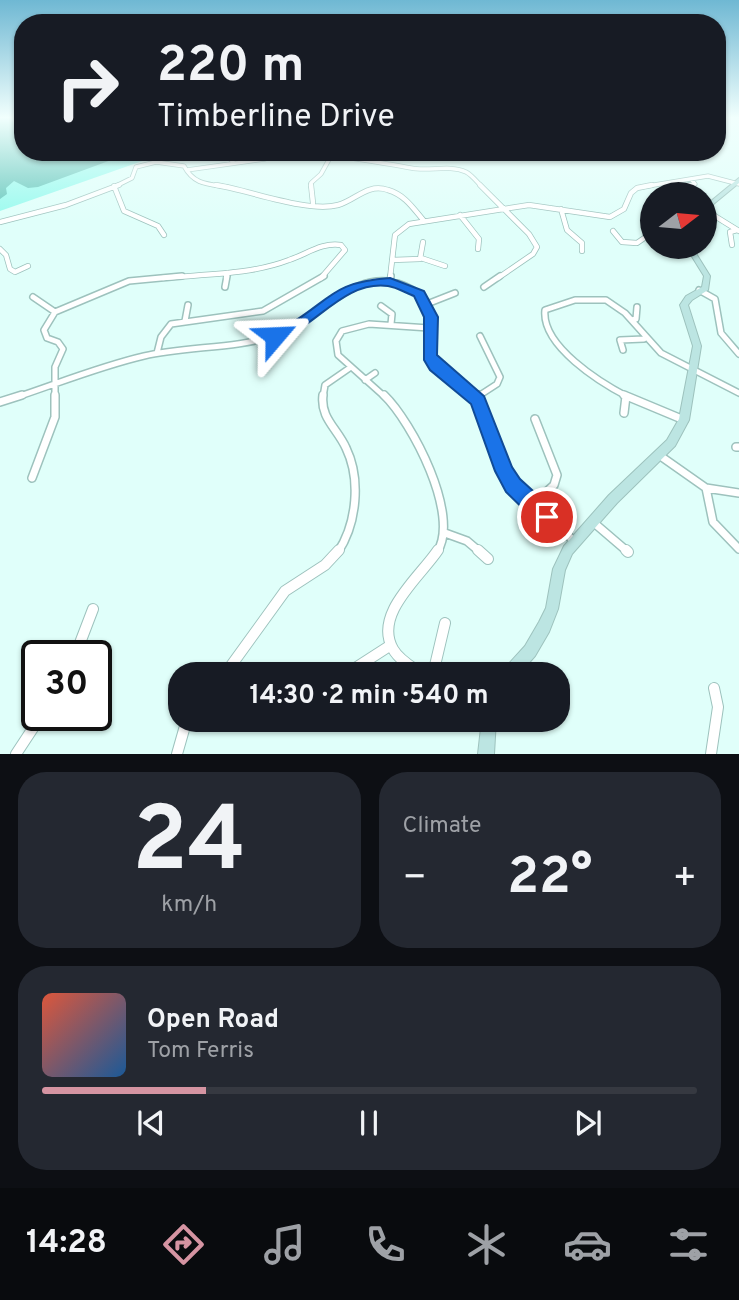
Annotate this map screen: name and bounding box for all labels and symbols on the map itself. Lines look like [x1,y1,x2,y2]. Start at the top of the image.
north arrow [640,182,718,259]
position arrow [238,299,312,373]
pin [517,487,577,547]
speed limit sign: 30 [21,640,112,731]

